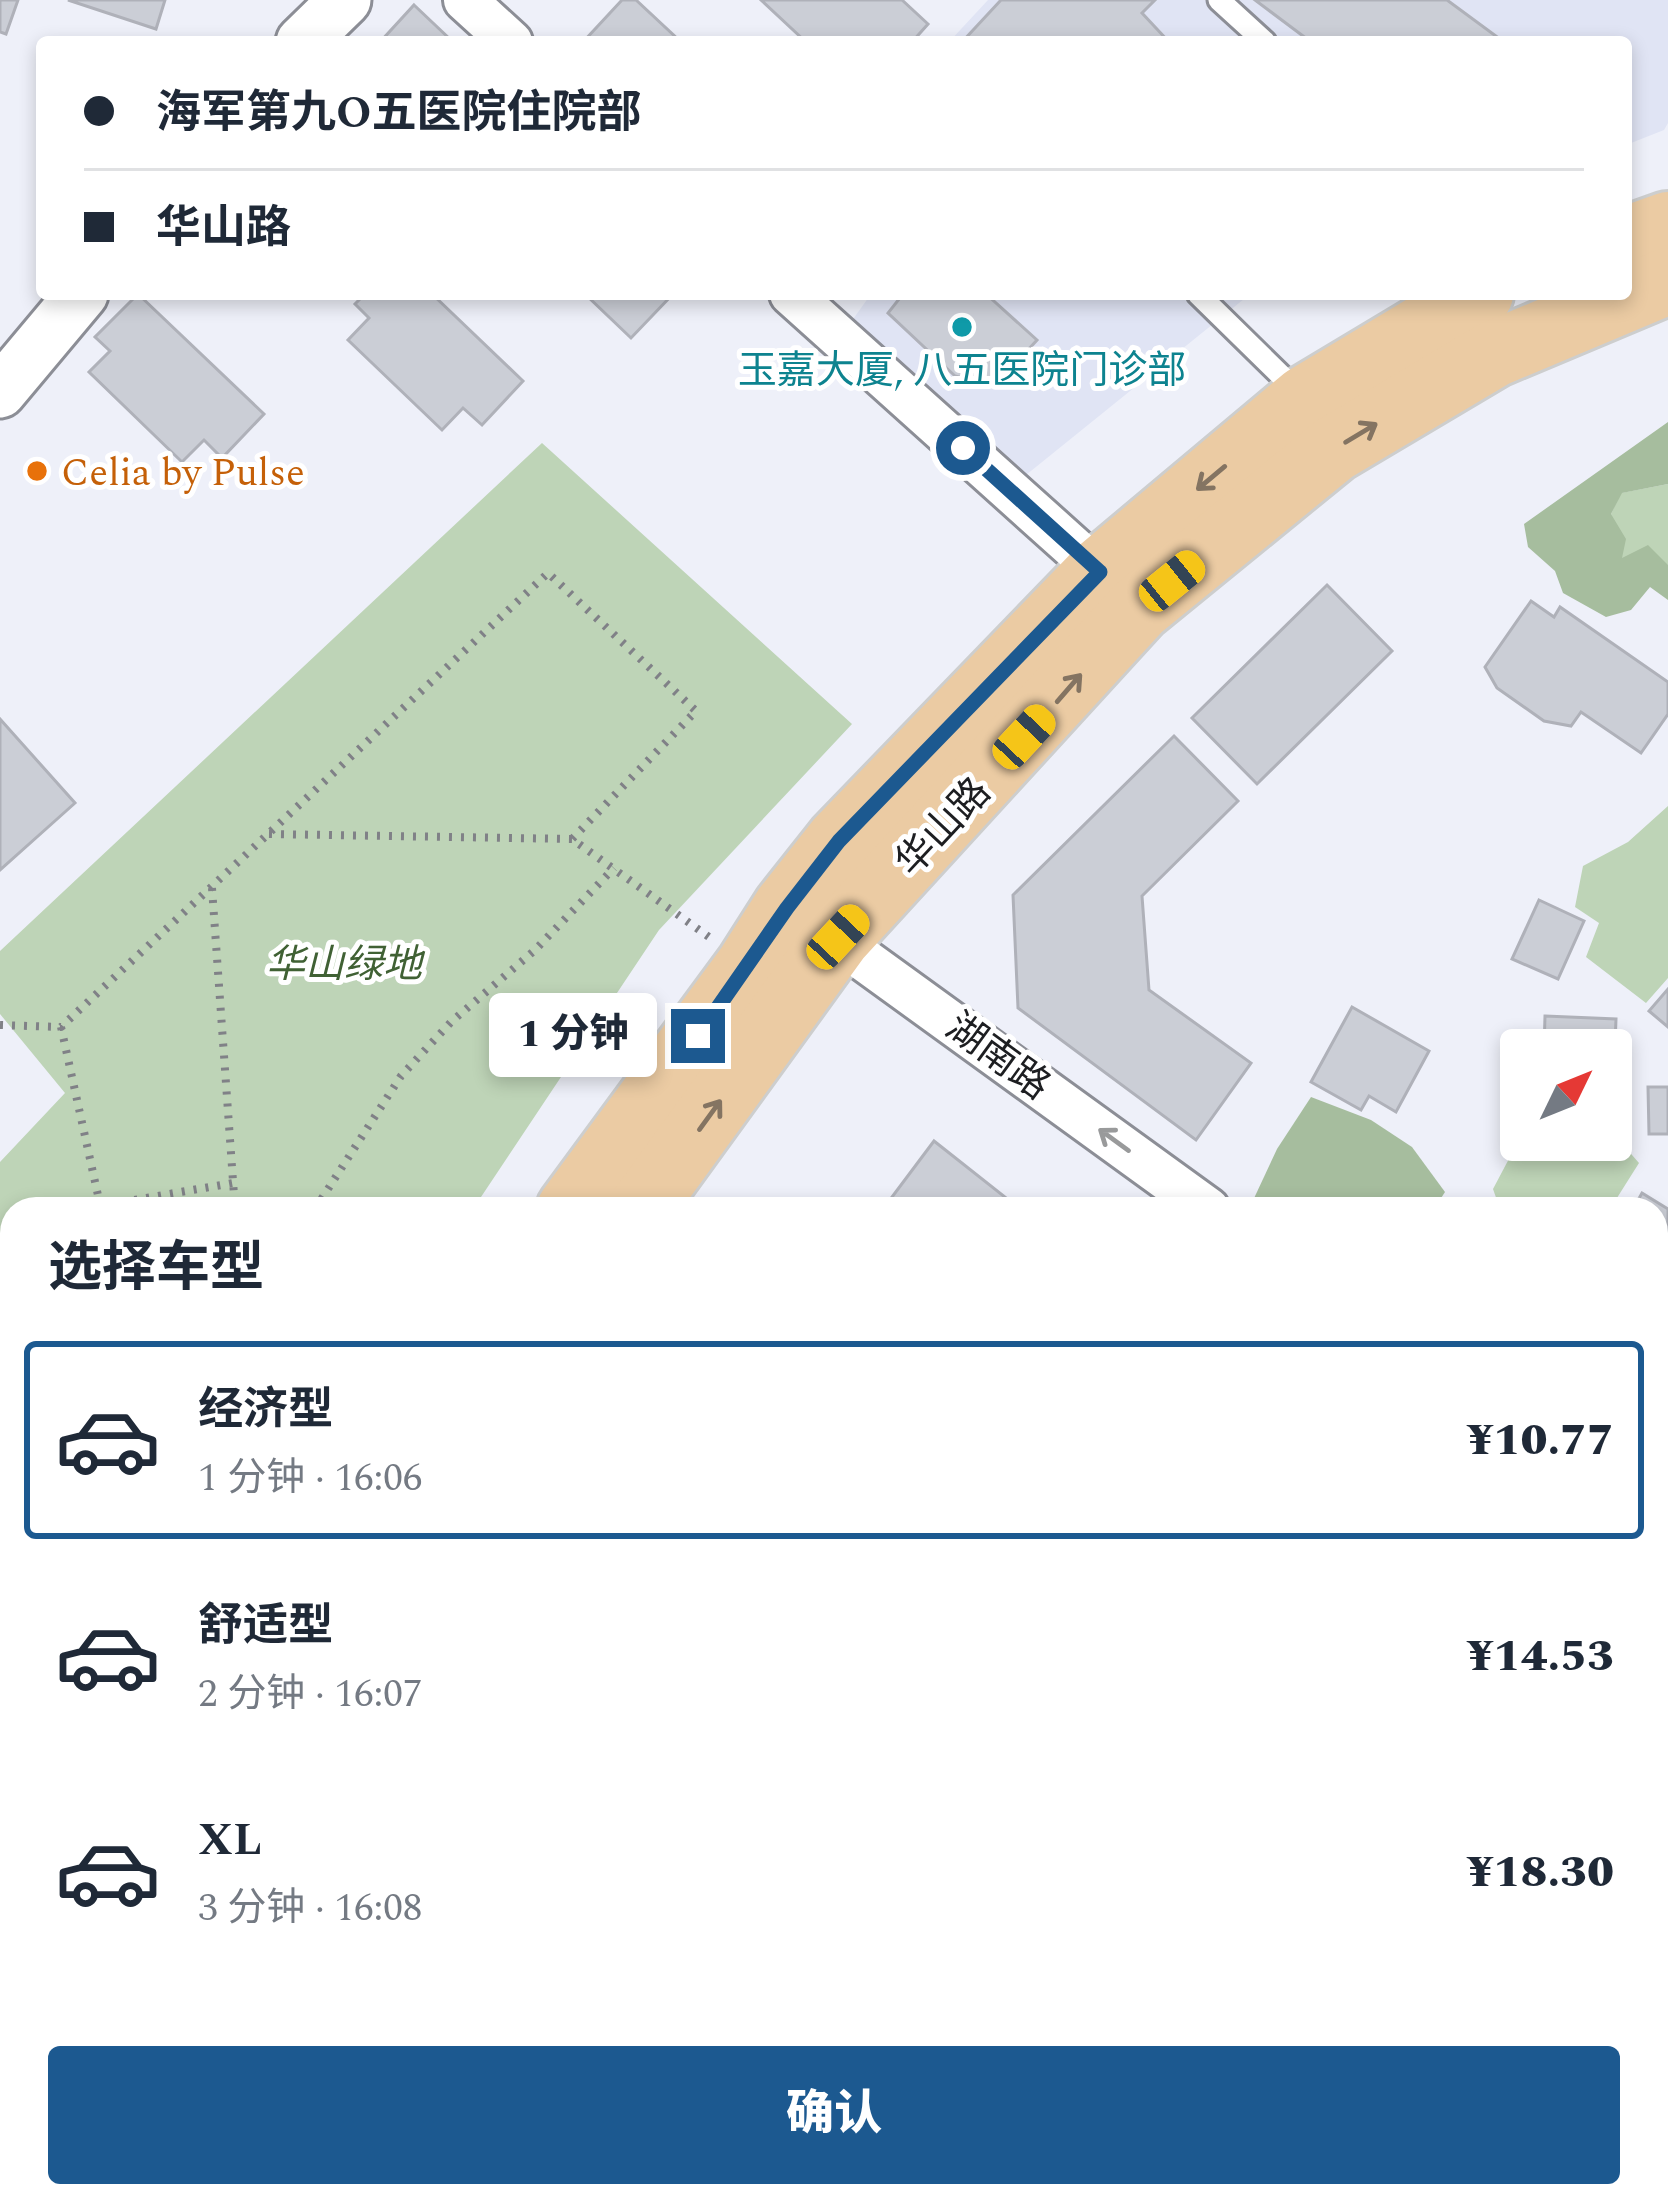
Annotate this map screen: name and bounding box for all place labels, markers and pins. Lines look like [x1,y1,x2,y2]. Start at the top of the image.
marker: 玉嘉大厦, 八五医院门诊部 [949,314,975,340]
place label: 玉嘉大厦, 八五医院门诊部 [738,342,1186,401]
place label: Celia by Pulse [61,444,305,503]
marker: Celia by Pulse [24,458,50,484]

